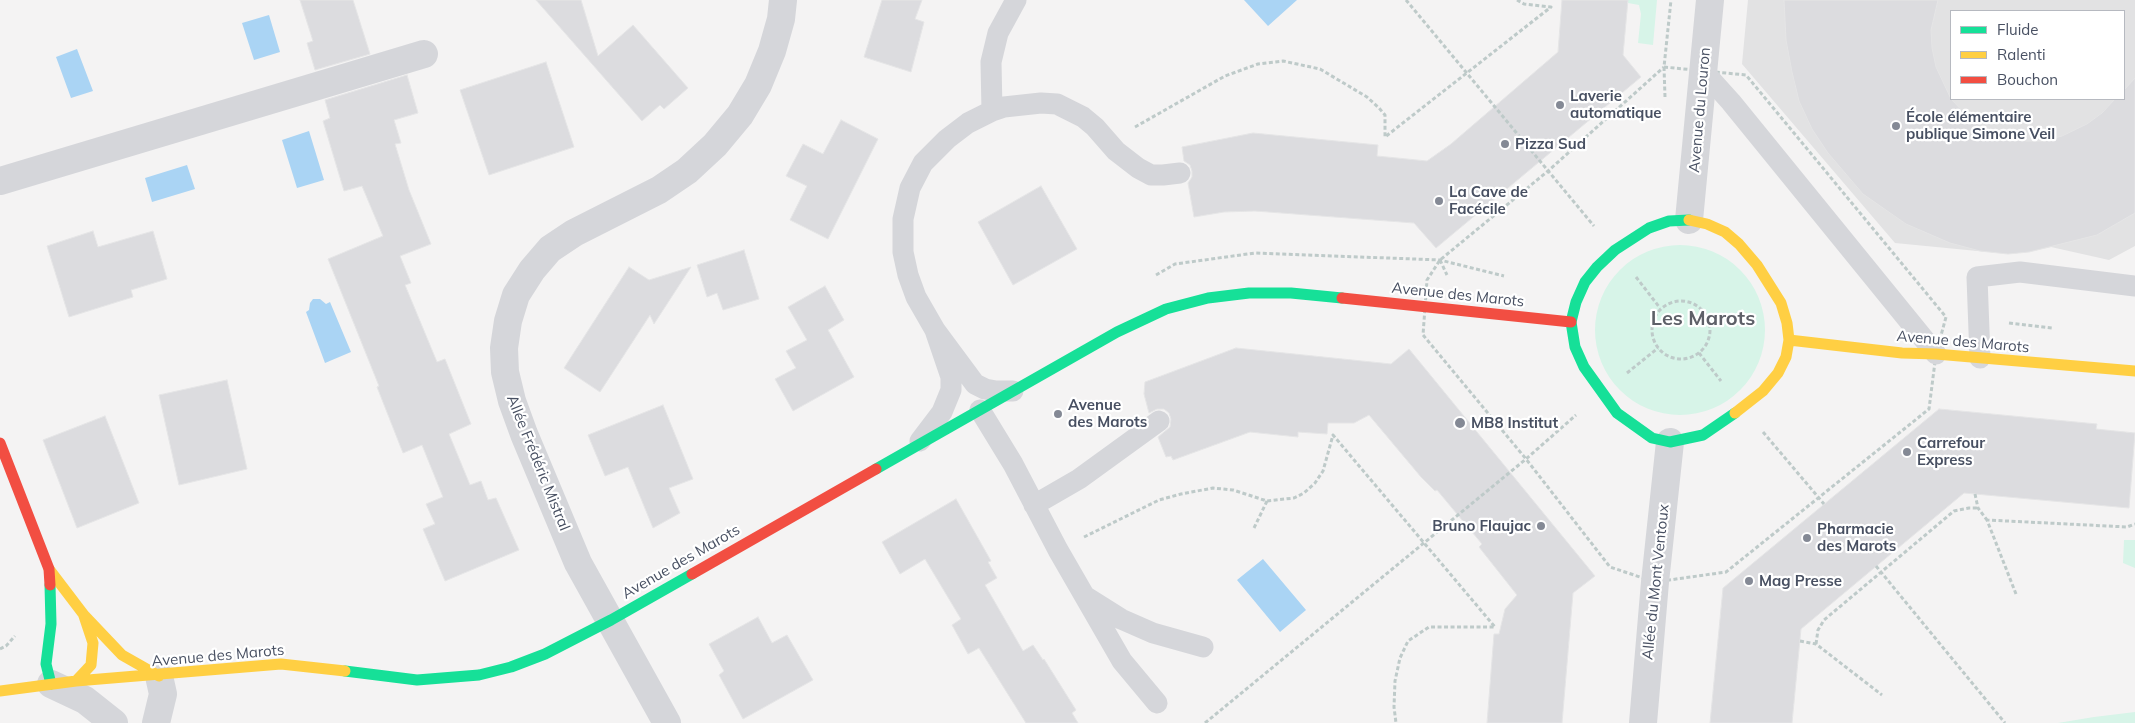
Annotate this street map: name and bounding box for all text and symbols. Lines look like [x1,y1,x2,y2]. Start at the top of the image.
legend [1950,10,2125,100]
text: Fluide [1997,20,2038,39]
text: Ralenti [1997,45,2046,64]
street label: Avenue du Louron [1686,47,1714,173]
text: Bouchon [1997,70,2058,89]
place label: Laverie automatique [1570,87,1662,122]
marker: Laverie automatique [1554,99,1566,111]
place label: École élémentaire publique Simone Veil [1906,108,2055,143]
marker: École élémentaire publique Simone Veil [1890,120,1902,132]
place label: Pizza Sud [1515,135,1586,153]
marker: Pizza Sud [1499,138,1511,150]
place label: La Cave de Facécile [1449,183,1528,218]
marker: La Cave de Facécile [1433,195,1445,207]
street label: Avenue des Marots [1391,279,1525,311]
district label: Les Marots [1651,307,1755,331]
street label: Avenue des Marots [1896,327,2030,357]
street label: Allée Frédéric Mistral [503,393,573,533]
place label: Avenue des Marots [1068,396,1147,431]
marker: Avenue des Marots [1052,408,1064,420]
place label: MB8 Institut [1471,414,1558,432]
marker: MB8 Institut [1453,416,1467,430]
place label: Carrefour Express [1917,434,1985,469]
marker: Carrefour Express [1901,446,1913,458]
street label: Allée du Mont Ventoux [1639,503,1673,661]
place label: Bruno Flaujac [1432,517,1531,535]
marker: Bruno Flaujac [1535,520,1547,532]
place label: Pharmacie des Marots [1817,520,1896,555]
street label: Avenue des Marots [619,521,743,603]
marker: Pharmacie des Marots [1801,532,1813,544]
place label: Mag Presse [1759,572,1842,590]
marker: Mag Presse [1743,575,1755,587]
street label: Avenue des Marots [151,641,285,671]

